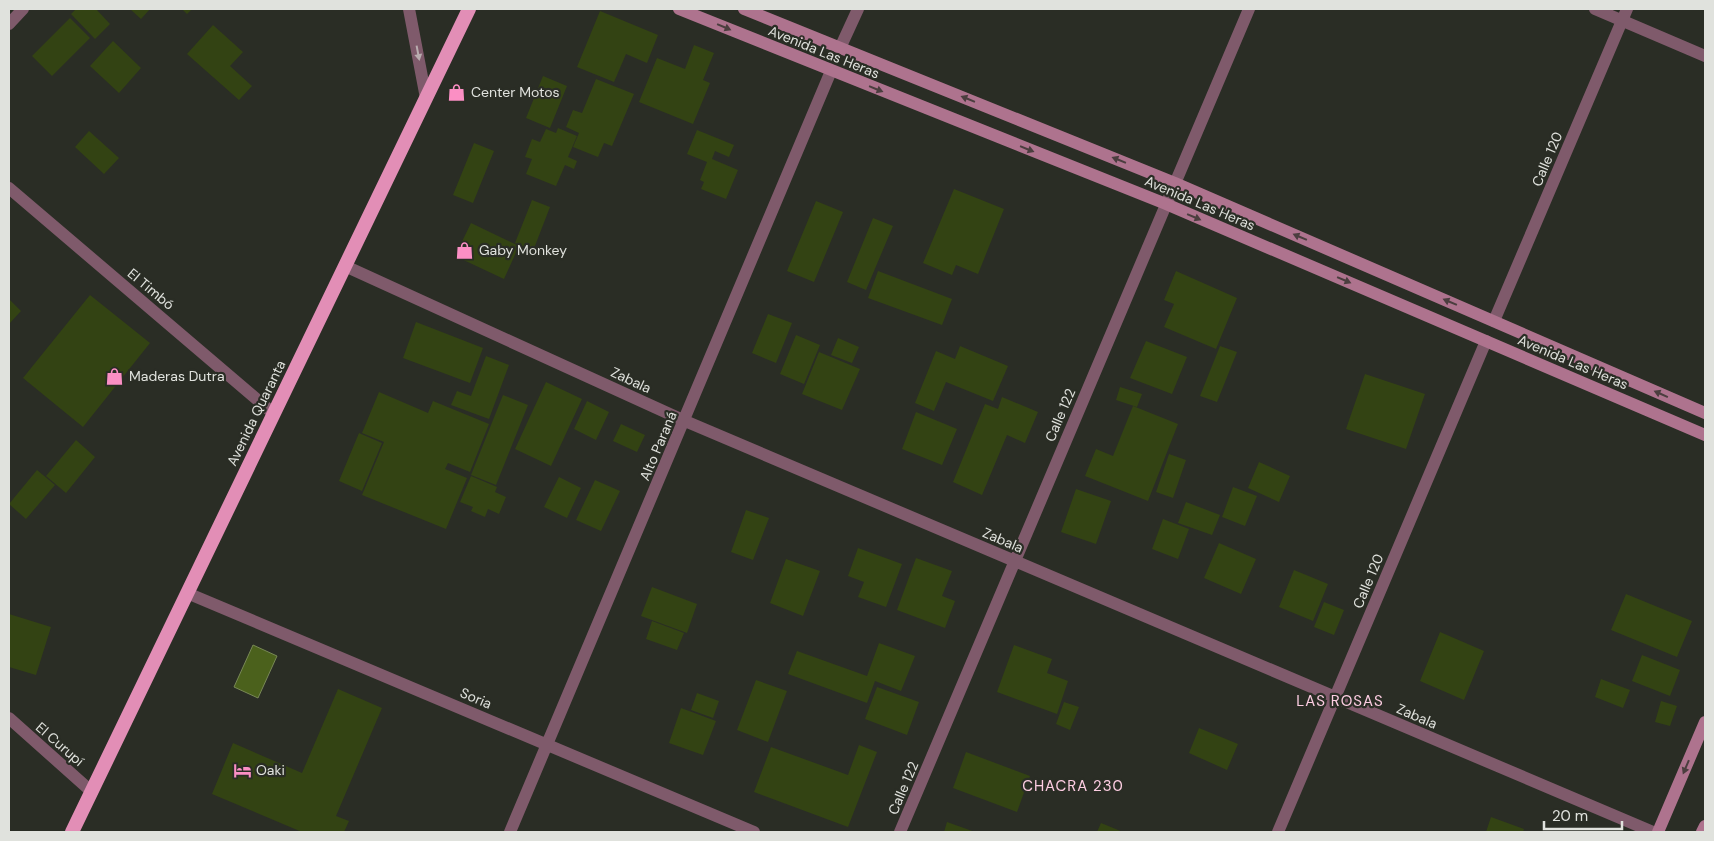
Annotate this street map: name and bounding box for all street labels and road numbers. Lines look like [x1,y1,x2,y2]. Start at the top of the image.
street label: Avenida Las Heras [766,22,882,82]
street label: Calle 120 [1527,129,1567,189]
street label: Avenida Las Heras [1142,172,1258,234]
street label: El Timbó [124,264,178,314]
street label: Avenida Las Heras [1515,331,1631,393]
street label: Avenida Quaranta [223,357,289,469]
street label: Zabala [608,363,654,397]
street label: Calle 122 [1041,386,1079,444]
street label: Alto Paraná [635,409,681,483]
street label: Zabala [980,523,1026,557]
street label: Calle 120 [1348,551,1388,611]
street label: Soria [457,683,495,713]
street label: Zabala [1394,699,1440,733]
street label: El Curupí [32,718,88,770]
street label: Calle 122 [884,759,922,817]

